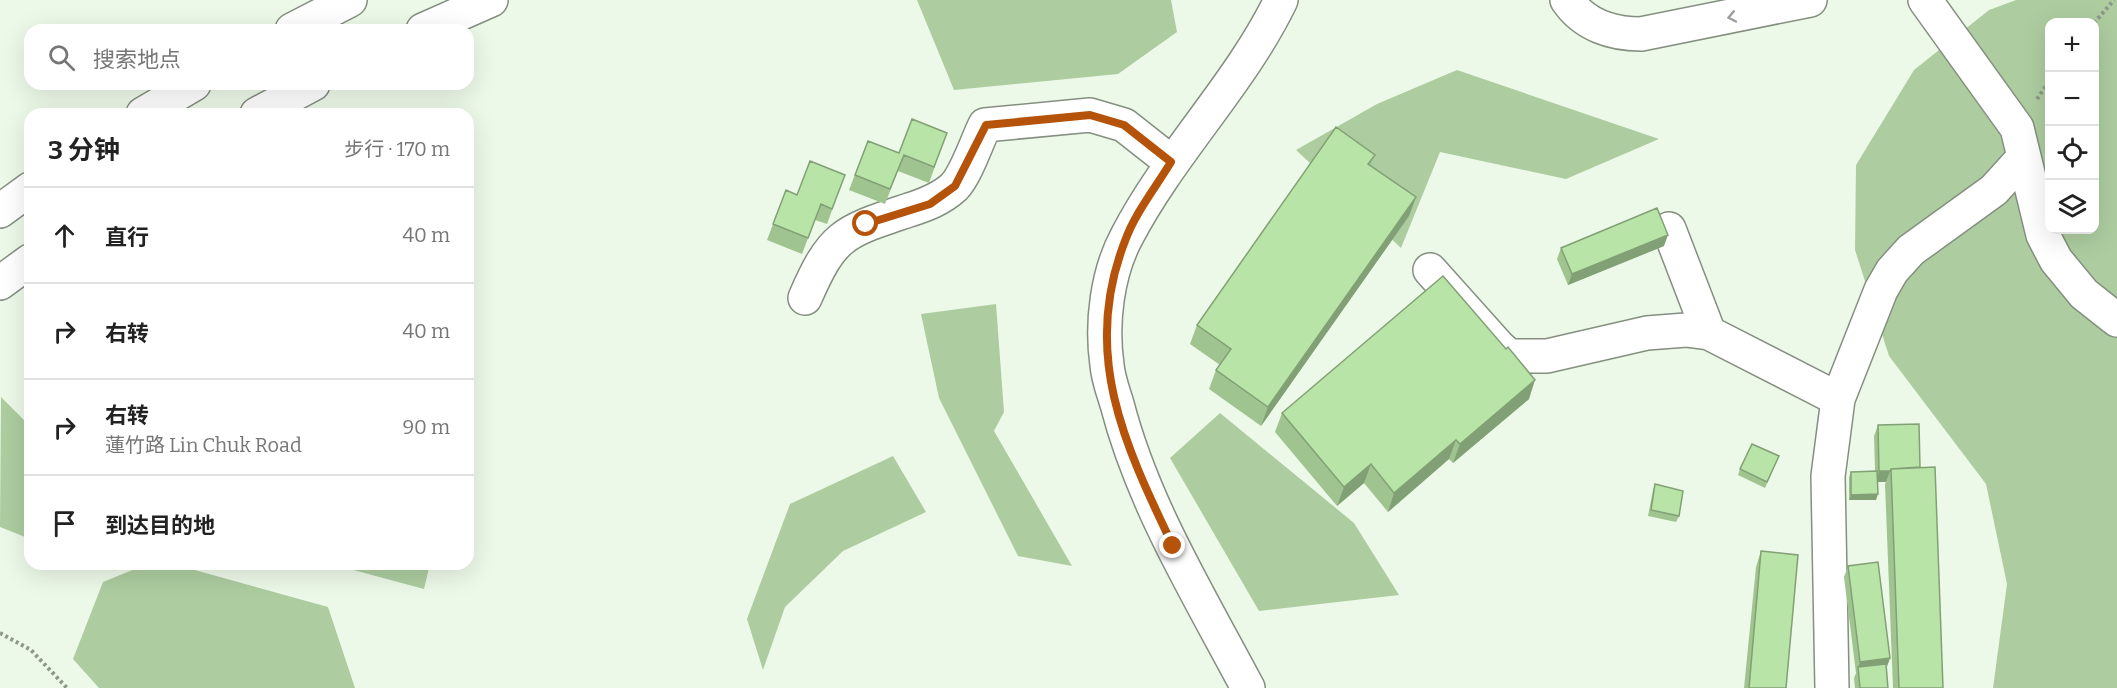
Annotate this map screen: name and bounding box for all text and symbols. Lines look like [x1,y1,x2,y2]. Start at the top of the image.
one-way arrow [1727,9,1737,22]
map controls [2045,18,2099,234]
button: + [2045,18,2099,72]
search box [24,24,474,90]
icon: search [45,41,78,74]
text: 搜索地点 [93,46,181,73]
button: − [2045,72,2099,126]
button: locate [2045,126,2099,180]
text: 3 分钟 [48,135,120,166]
text: 步行 · 170 m [344,137,450,161]
button: layers [2045,180,2099,234]
route start [852,210,878,236]
icon: ahead [48,219,81,252]
text: 40 m [402,223,450,247]
text: 直行 [105,224,149,251]
icon: right [48,315,81,348]
text: 40 m [402,319,450,343]
text: 右转 [105,320,149,347]
text: 右转 [105,402,149,429]
icon: right [48,411,81,444]
text: 90 m [402,415,450,439]
text: 蓮竹路 Lin Chuk Road [105,433,302,457]
icon: arrive [48,507,81,540]
text: 到达目的地 [105,512,215,539]
route end [1159,532,1185,558]

